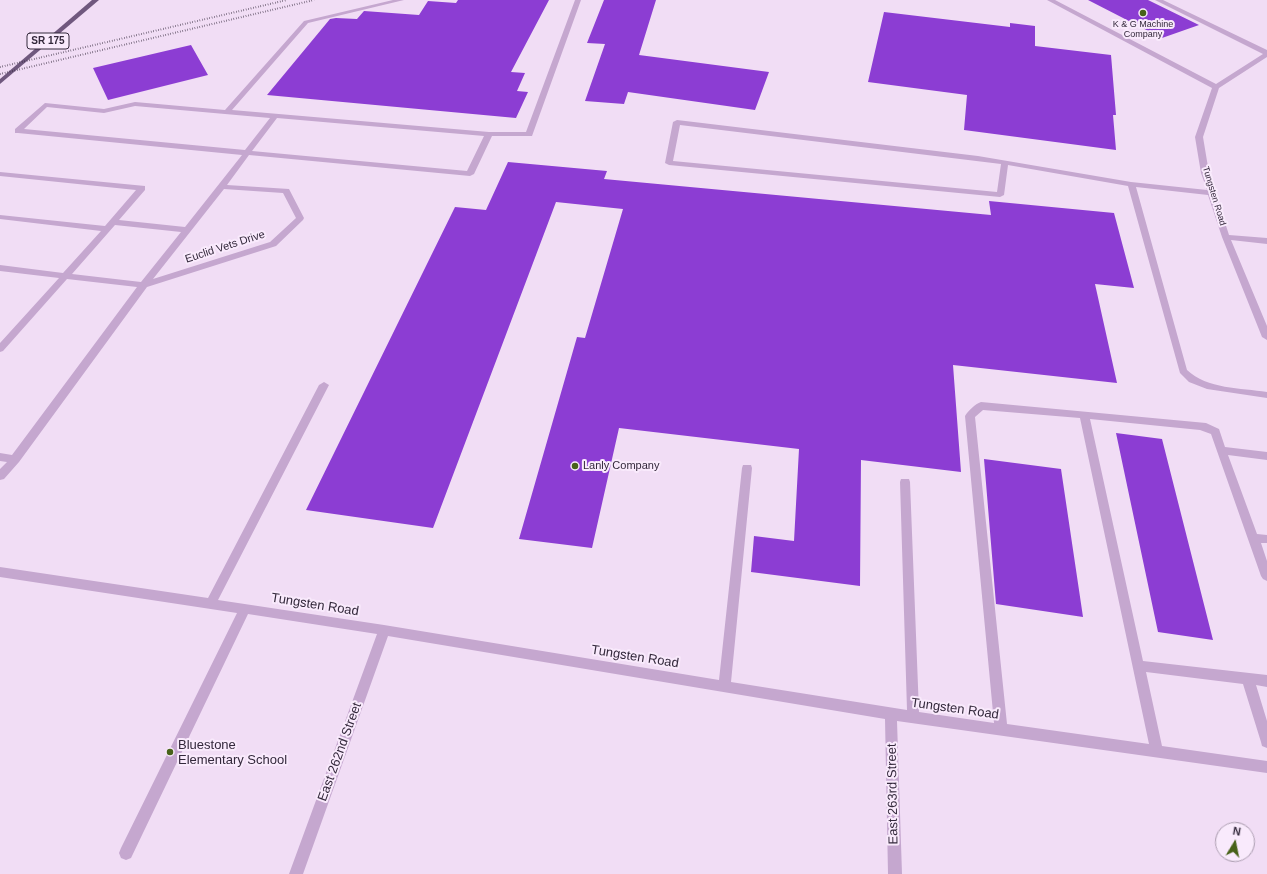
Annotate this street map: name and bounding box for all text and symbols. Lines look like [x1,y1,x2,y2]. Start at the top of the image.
marker: K & G Machine Company [1138,8,1148,18]
place label: K & G Machine Company [1113,20,1173,41]
road number: SR 175 [27,33,69,49]
street label: Tungsten Road [1200,165,1228,227]
street label: Euclid Vets Drive [183,228,267,266]
place label: Lanly Company [583,459,659,473]
marker: Lanly Company [570,461,580,471]
street label: Tungsten Road [270,590,360,620]
street label: Tungsten Road [590,642,680,672]
street label: Tungsten Road [910,695,1000,723]
street label: East 262nd Street [315,700,365,804]
place label: Bluestone Elementary School [178,737,287,768]
street label: East 263rd Street [884,743,902,845]
marker: Bluestone Elementary School [165,747,175,757]
north arrow [1215,822,1255,862]
text: N [1232,825,1242,838]

